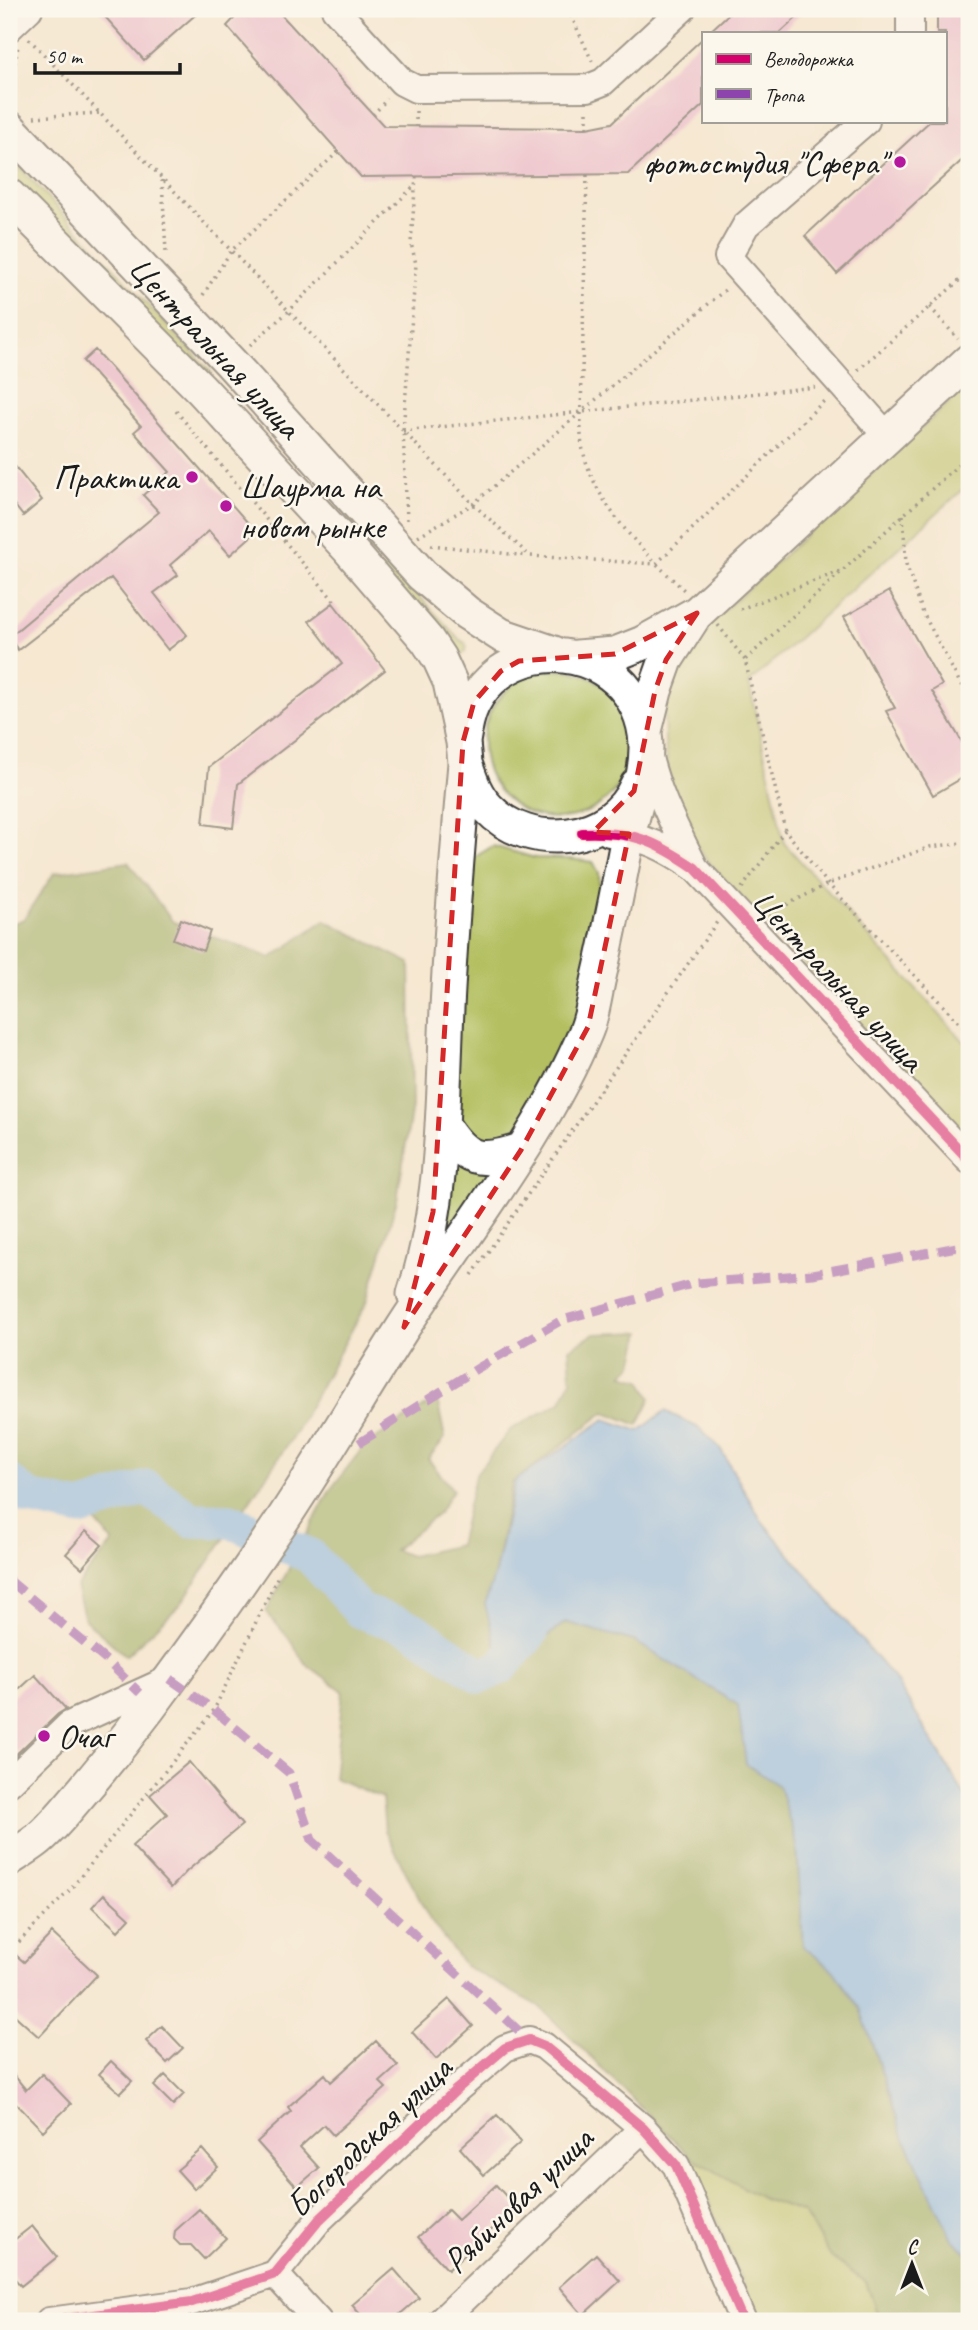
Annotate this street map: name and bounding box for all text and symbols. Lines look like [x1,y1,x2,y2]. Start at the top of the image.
scale bar [35,32,180,76]
legend [702,32,946,122]
text: 50 m [46,43,84,69]
text: Велодорожка [764,46,854,72]
text: Тропа [764,82,805,108]
place label: фотостудия "Сфера" [644,140,893,185]
marker: фотостудия "Сфера" [892,154,908,170]
street label: Центральная улица [119,246,313,450]
place label: Практика [53,455,181,500]
place label: Шаурма на новом рынке [240,464,387,549]
marker: Практика [184,469,200,485]
marker: Шаурма на новом рынке [218,498,234,514]
street label: Центральная улица [742,879,936,1083]
place label: Очаг [58,1714,117,1759]
marker: Очаг [36,1728,52,1744]
street label: Богородская улица [276,2045,463,2227]
street label: Рябиновая улица [433,2116,604,2283]
north arrow [876,2228,946,2298]
text: С [907,2236,919,2260]

